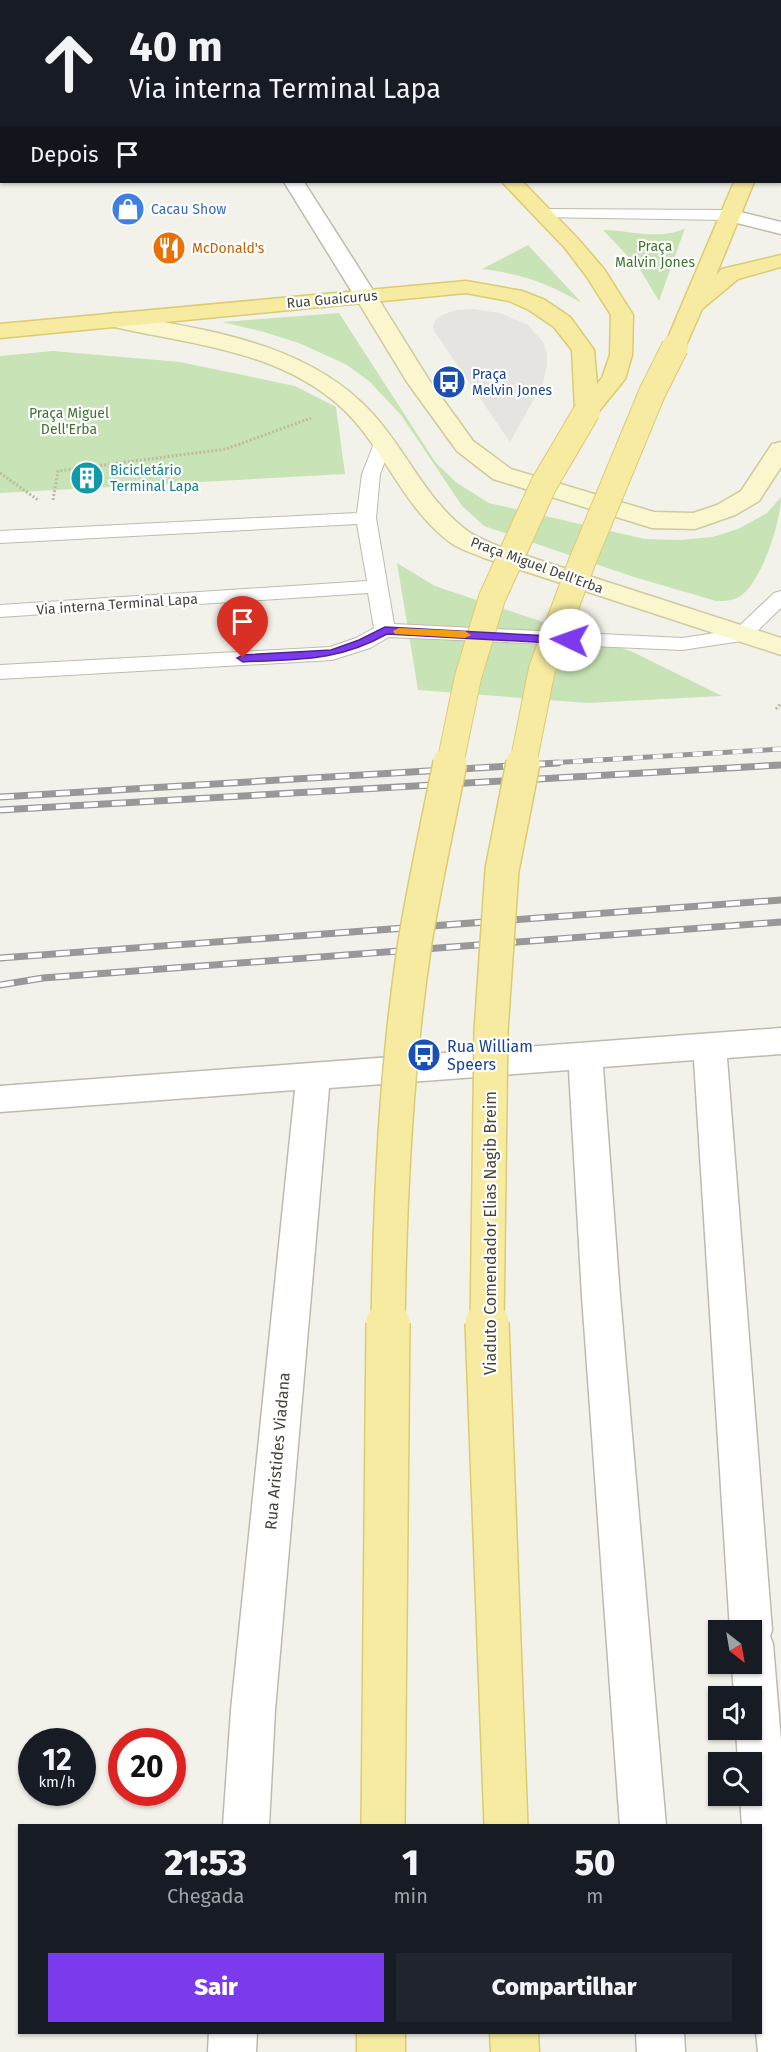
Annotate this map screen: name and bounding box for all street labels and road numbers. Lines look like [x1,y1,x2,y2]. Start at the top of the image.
street label: Rua Guaicurus [286,287,379,312]
street label: Praça Miguel Dell'Erba [468,534,606,597]
street label: Via interna Terminal Lapa [36,590,198,619]
street label: Viaduto Comendador Elias Nagib Breim [481,1091,500,1375]
street label: Rua Aristides Viadana [261,1372,294,1531]

